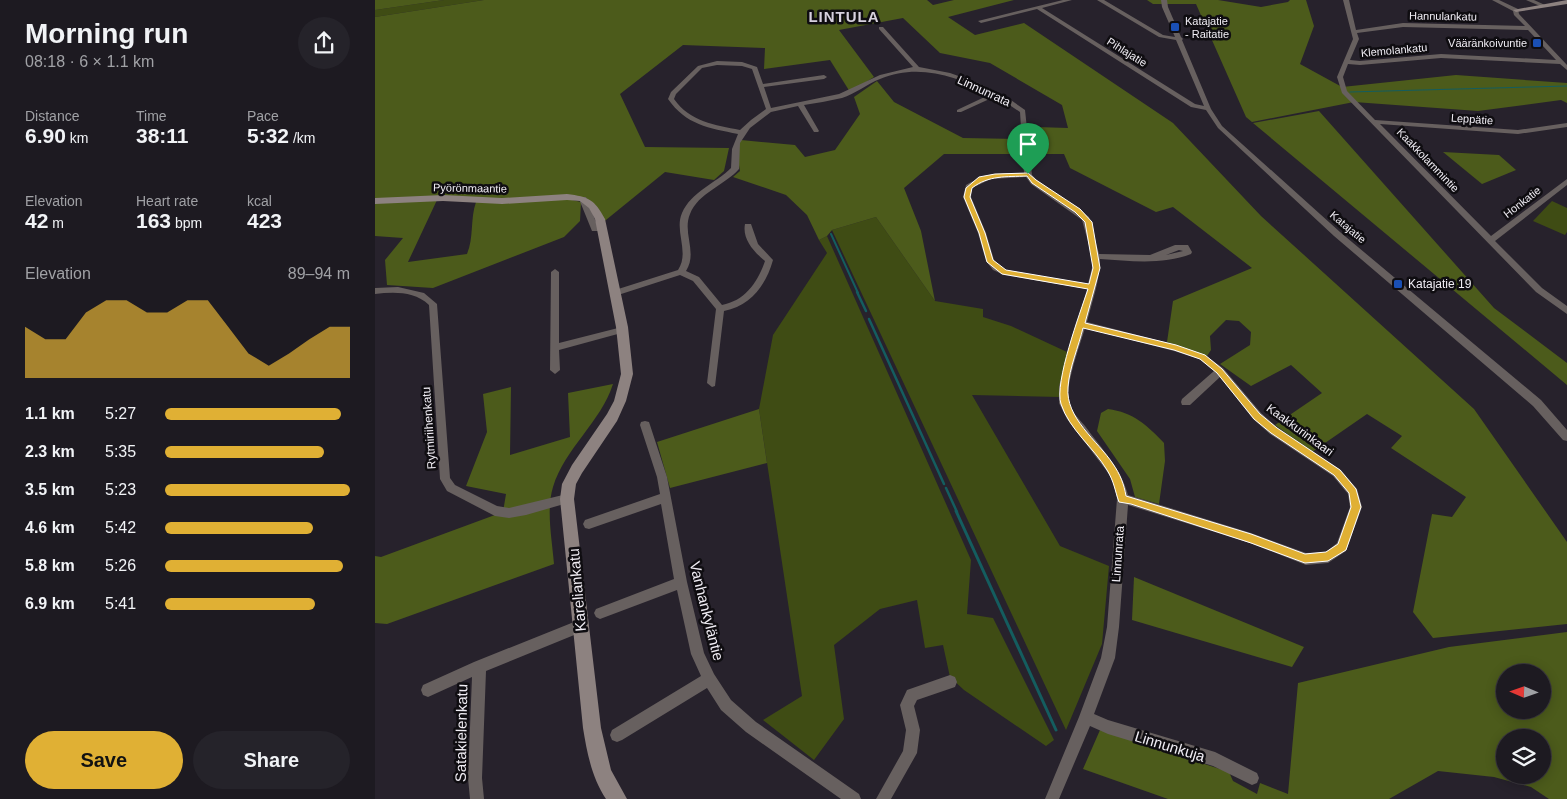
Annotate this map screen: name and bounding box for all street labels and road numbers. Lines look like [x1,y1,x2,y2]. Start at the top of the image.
street label: Hannulankatu [1409,9,1477,23]
street label: Pihlajatie [1105,35,1149,69]
street label: Klemolankatu [1360,41,1428,59]
street label: Linnunrata [955,73,1013,109]
street label: Leppätie [1451,112,1493,126]
street label: Kaakkolammintie [1395,126,1461,194]
street label: Pyörönmaantie [433,181,507,195]
street label: Honkatie [1501,184,1543,220]
street label: Katajatie [1328,209,1368,245]
street label: Rytmiriihenkatu [419,386,439,470]
street label: Kaakkurinkaari [1264,401,1336,459]
street label: Linnunrata [1109,525,1127,583]
street label: Kareliankatu [565,548,589,632]
street label: Vanhankyläntie [686,560,728,662]
street label: Satakielenkatu [452,684,470,782]
street label: Linnunkuja [1133,727,1208,765]

